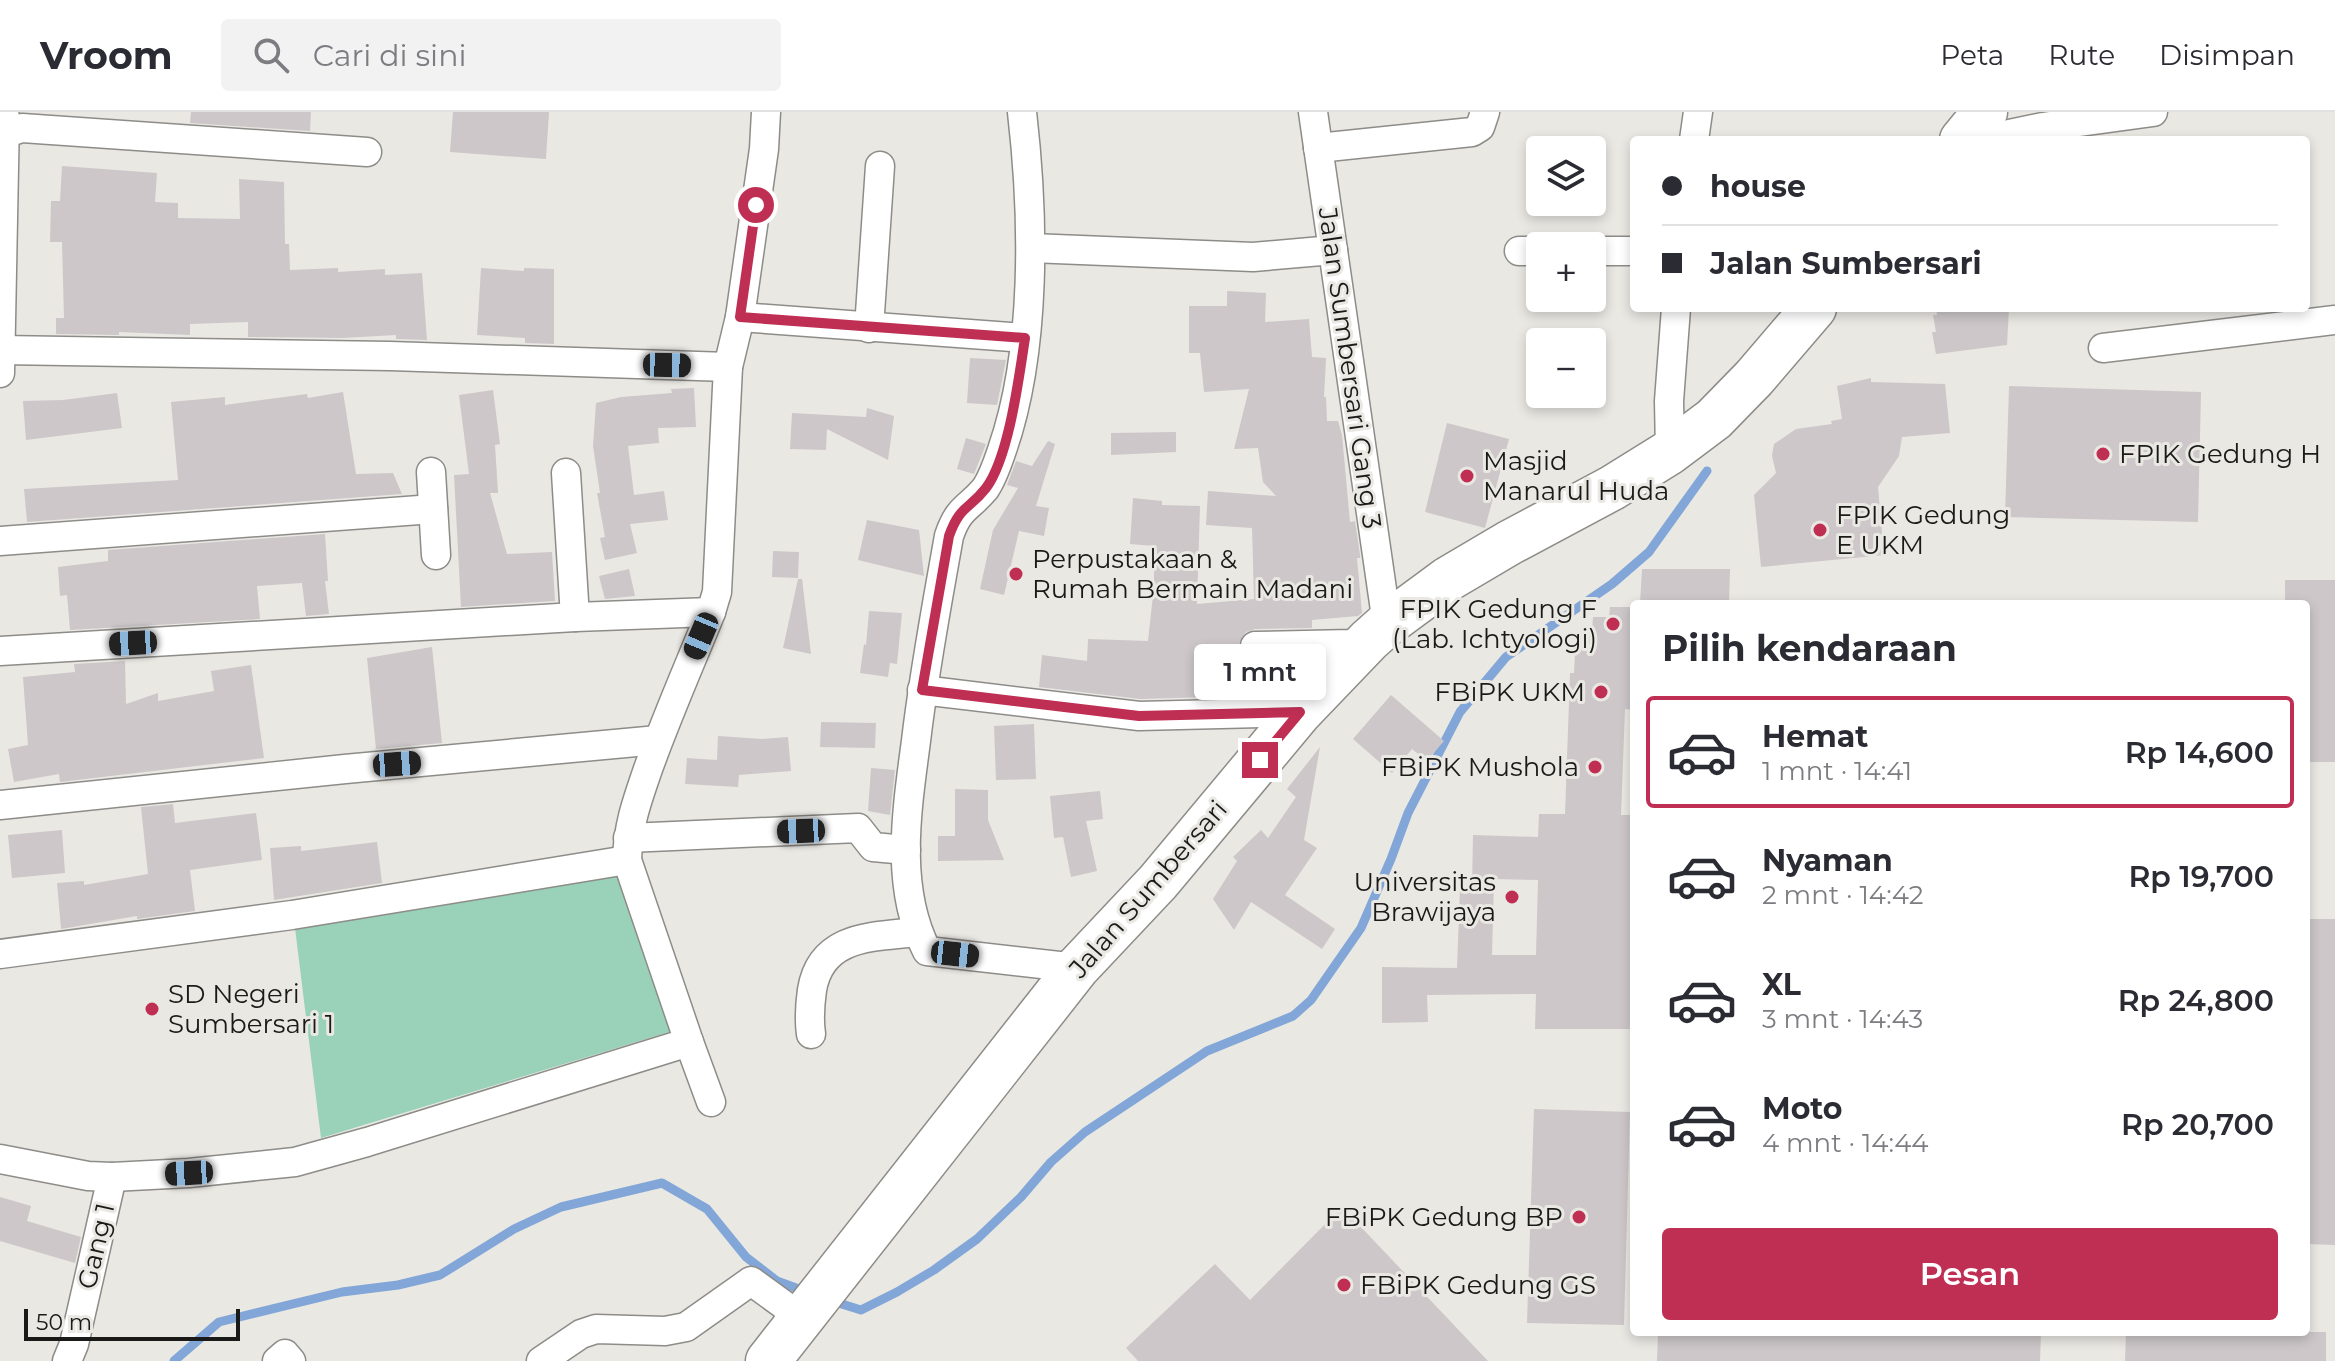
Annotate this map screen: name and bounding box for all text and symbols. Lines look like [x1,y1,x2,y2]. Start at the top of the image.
search box [221,19,781,91]
text: Vroom [40,32,173,79]
icon: search [249,33,293,77]
text: Cari di sini [313,37,467,74]
text: Peta [1940,38,2004,72]
text: Rute [2048,38,2115,72]
text: Disimpan [2159,38,2295,72]
map controls [1526,136,1606,408]
button: layers [1526,136,1606,216]
text: house [1710,168,1806,205]
route start [738,187,774,223]
street label: Jalan Sumbersari Gang 3 [1311,204,1388,531]
button: + [1526,232,1606,312]
text: Jalan Sumbersari [1710,245,1982,282]
button: − [1526,328,1606,408]
car [643,353,691,377]
place label: FPIK Gedung H [2119,438,2321,470]
place label: Masjid Manarul Huda [1483,445,1669,507]
marker: FPIK Gedung H [2094,445,2112,463]
marker: Masjid Manarul Huda [1458,467,1476,485]
place label: FPIK Gedung E UKM [1836,499,2010,561]
marker: FPIK Gedung E UKM [1811,521,1829,539]
place label: Perpustakaan & Rumah Bermain Madani [1032,543,1353,605]
marker: Perpustakaan & Rumah Bermain Madani [1007,565,1025,583]
place label: FPIK Gedung F (Lab. Ichtyologi) [1392,593,1597,655]
car [681,609,721,663]
marker: FPIK Gedung F (Lab. Ichtyologi) [1604,615,1622,633]
text: Pilih kendaraan [1662,626,1957,670]
car [108,630,158,656]
callout: 1 mnt [1194,644,1326,700]
text: 1 mnt [1223,656,1297,688]
place label: FBiPK UKM [1434,676,1585,708]
marker: FBiPK UKM [1592,683,1610,701]
icon: car [1666,716,1738,788]
text: Hemat [1762,718,1868,755]
text: Rp 14,600 [2125,734,2274,771]
route end [1242,742,1278,778]
car [372,750,422,778]
place label: FBiPK Mushola [1381,751,1579,783]
text: 1 mnt · 14:41 [1762,755,1912,787]
marker: FBiPK Mushola [1586,758,1604,776]
street label: Jalan Sumbersari [1061,794,1234,985]
car [777,818,825,844]
icon: car [1666,840,1738,912]
text: Nyaman [1762,842,1893,879]
text: Rp 19,700 [2128,858,2274,895]
place label: Universitas Brawijaya [1354,866,1496,928]
text: 2 mnt · 14:42 [1762,879,1924,911]
marker: Universitas Brawijaya [1503,888,1521,906]
car [930,940,980,968]
icon: car [1666,964,1738,1036]
text: XL [1762,966,1801,1003]
place label: SD Negeri Sumbersari 1 [168,978,334,1040]
text: Rp 24,800 [2118,982,2274,1019]
marker: SD Negeri Sumbersari 1 [143,1000,161,1018]
text: 3 mnt · 14:43 [1762,1003,1923,1035]
icon: car [1666,1088,1738,1160]
text: Moto [1762,1090,1843,1127]
text: Rp 20,700 [2121,1106,2274,1143]
text: 4 mnt · 14:44 [1762,1127,1929,1159]
car [164,1160,214,1186]
street label: Gang 1 [71,1200,121,1292]
place label: FBiPK Gedung BP [1325,1201,1563,1233]
marker: FBiPK Gedung BP [1570,1208,1588,1226]
button: Pesan [1662,1228,2278,1320]
place label: FBiPK Gedung GS [1360,1269,1596,1301]
marker: FBiPK Gedung GS [1335,1276,1353,1294]
scale bar [24,1305,240,1341]
text: 50 m [36,1309,92,1336]

